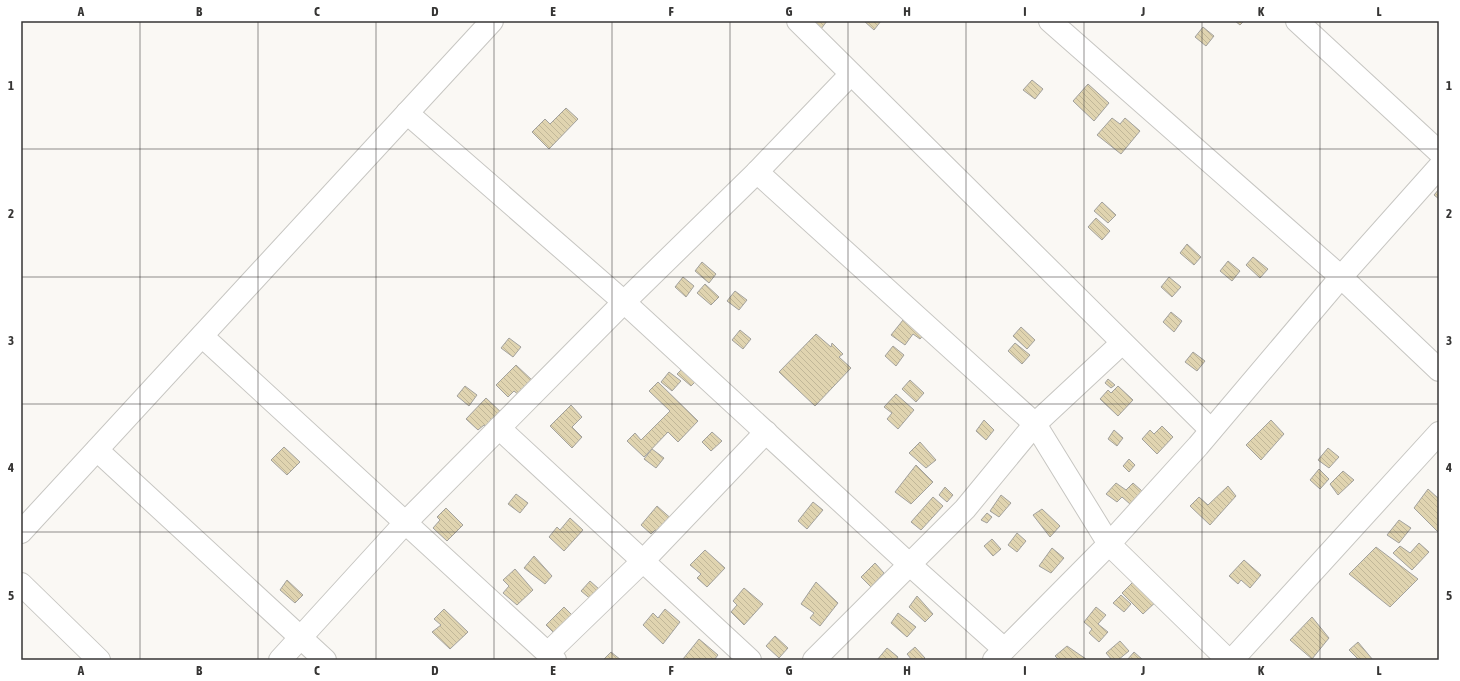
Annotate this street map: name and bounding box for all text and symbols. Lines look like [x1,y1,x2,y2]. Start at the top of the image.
text: A [77,4,85,19]
text: B [196,4,203,19]
text: C [314,4,320,19]
text: D [431,4,439,19]
text: E [550,4,556,19]
text: F [668,4,674,19]
text: G [786,4,793,19]
text: H [903,4,911,19]
text: I [1023,4,1027,19]
text: J [1140,4,1145,19]
text: K [1258,4,1265,19]
text: L [1376,4,1382,19]
text: 1 [8,78,14,93]
text: 1 [1446,78,1452,93]
text: 2 [8,206,14,221]
text: 2 [1446,206,1452,221]
text: 3 [8,333,14,348]
text: 3 [1446,333,1452,348]
text: 4 [7,460,14,475]
text: 4 [1445,460,1452,475]
text: 5 [8,588,14,603]
text: 5 [1446,588,1452,603]
text: A [77,663,85,678]
text: B [196,663,203,678]
text: C [314,663,320,678]
text: D [431,663,439,678]
text: E [550,663,556,678]
text: F [668,663,674,678]
text: G [786,663,793,678]
text: H [903,663,911,678]
text: I [1023,663,1027,678]
text: J [1140,663,1145,678]
text: K [1258,663,1265,678]
text: L [1376,663,1382,678]

